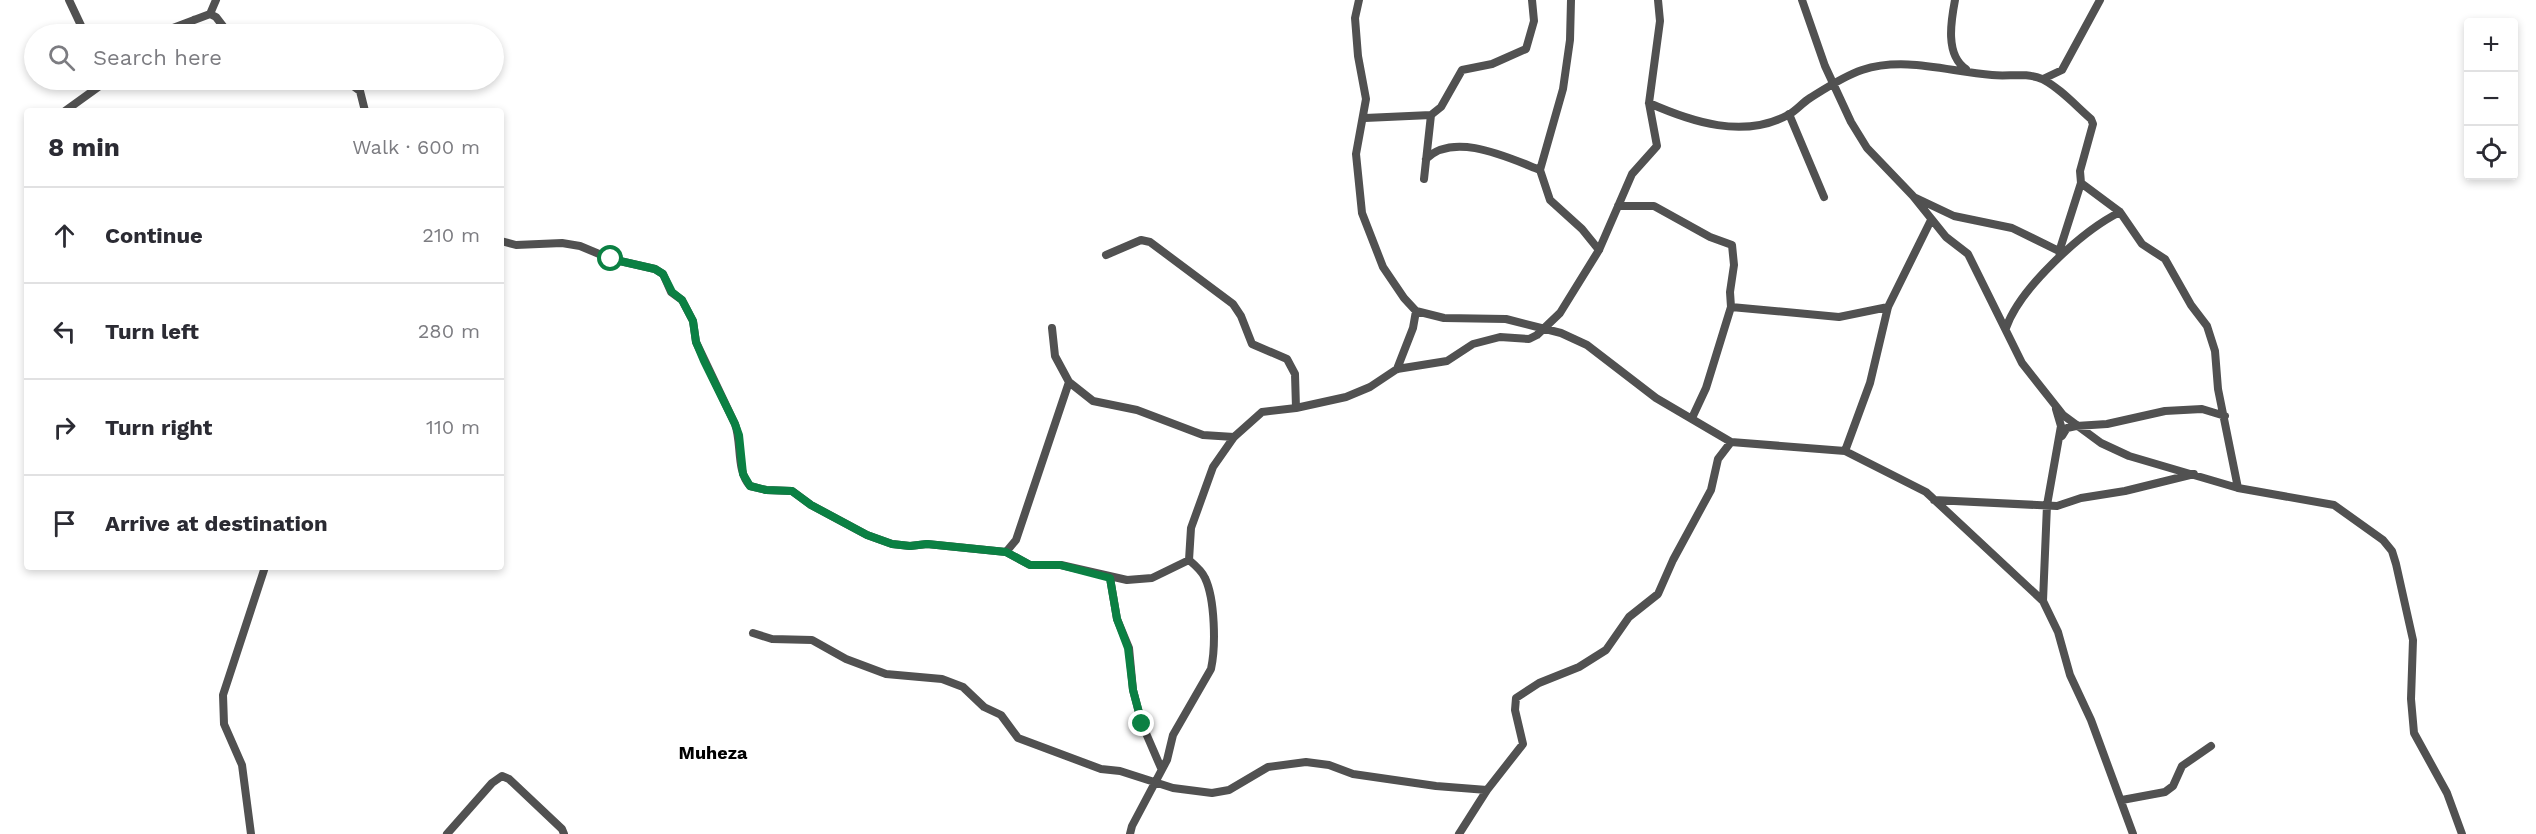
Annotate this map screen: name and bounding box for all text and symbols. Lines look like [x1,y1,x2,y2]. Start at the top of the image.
map controls [2464,18,2518,180]
button: + [2464,18,2518,72]
search box [24,24,504,90]
icon: search [45,41,78,74]
text: Search here [93,45,222,70]
button: − [2464,72,2518,126]
button: locate [2464,126,2518,180]
text: 8 min [48,132,120,162]
text: Walk · 600 m [352,135,480,159]
icon: ahead [48,219,81,252]
text: Continue [105,223,203,248]
text: 210 m [422,223,480,247]
route start [597,245,623,271]
icon: left [48,315,81,348]
text: Turn left [105,319,199,344]
text: 280 m [418,319,480,343]
icon: right [48,411,81,444]
text: Turn right [105,415,212,440]
text: 110 m [426,415,480,439]
icon: arrive [48,507,81,540]
text: Arrive at destination [105,511,328,536]
route end [1128,710,1154,736]
district label: Muheza [679,742,748,763]

